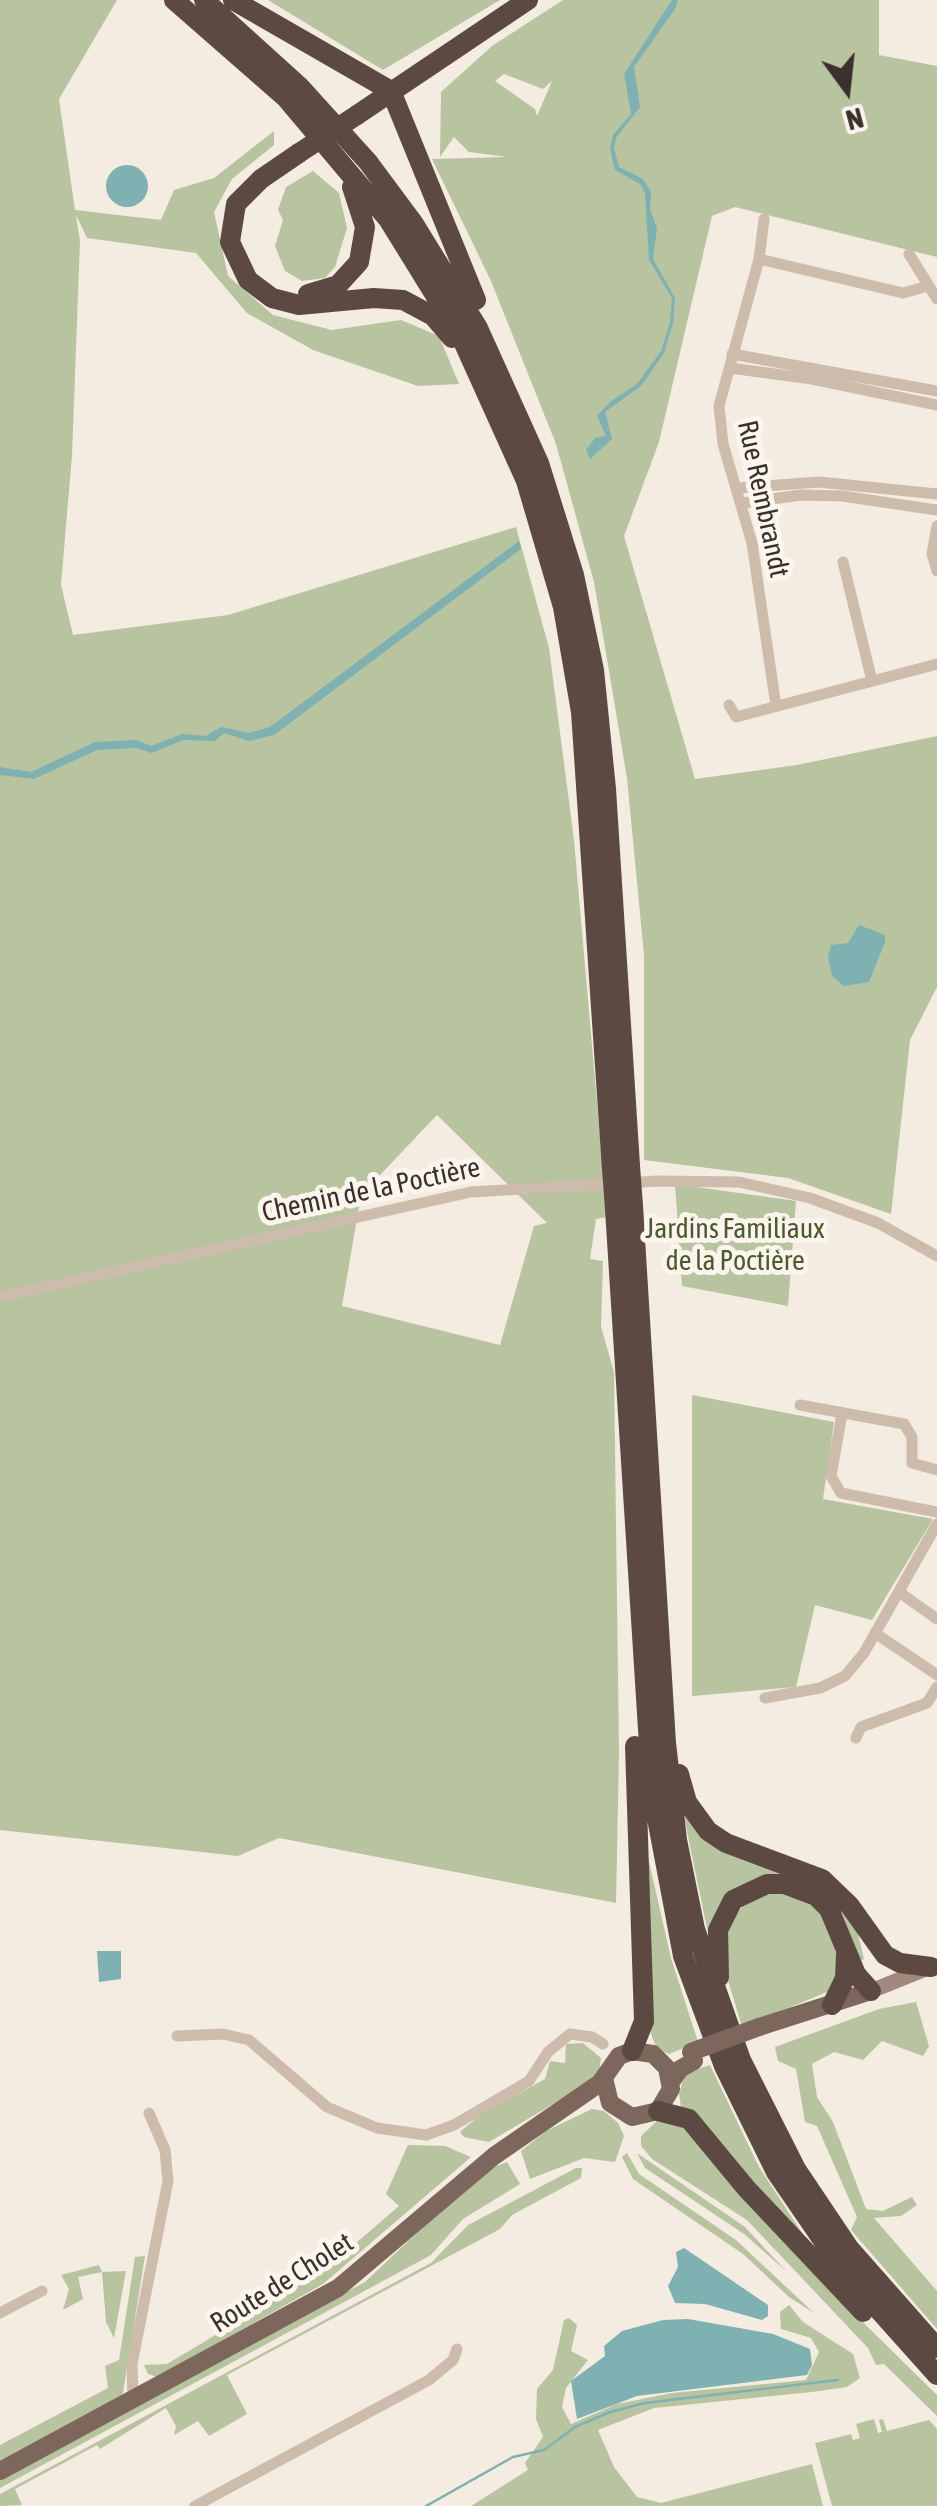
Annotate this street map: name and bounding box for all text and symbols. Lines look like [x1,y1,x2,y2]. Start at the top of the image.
north arrow [797,40,897,140]
text: N [843,101,867,137]
street label: Rue Rembrandt [730,417,796,581]
street label: Chemin de la Poctière [259,1150,483,1230]
park label: Jardins Familiaux de la Poctière [645,1212,825,1278]
street label: Route de Cholet [204,2226,360,2340]

